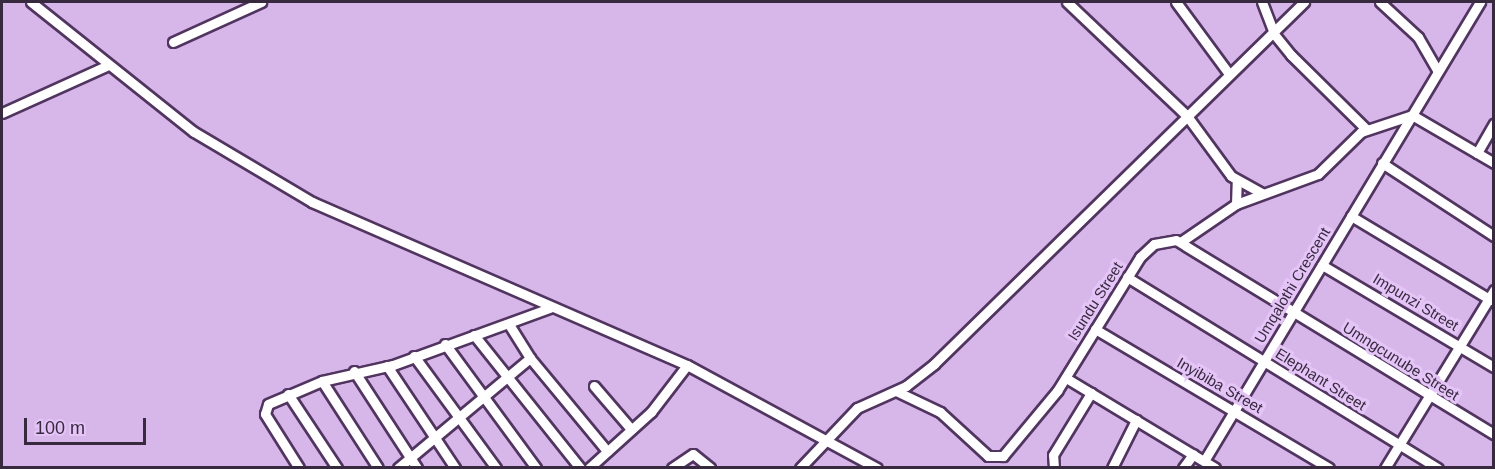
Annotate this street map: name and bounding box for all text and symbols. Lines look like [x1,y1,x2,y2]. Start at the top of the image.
street label: Umqalothi Crescent [1250,224,1334,346]
street label: Isundu Street [1064,258,1126,344]
street label: Impunzi Street [1370,269,1462,335]
street label: Umngcunube Street [1340,318,1462,404]
street label: Elephant Street [1272,344,1370,414]
street label: Inyibiba Street [1174,353,1266,417]
scale bar [27,406,148,444]
text: 100 m [35,418,85,438]

